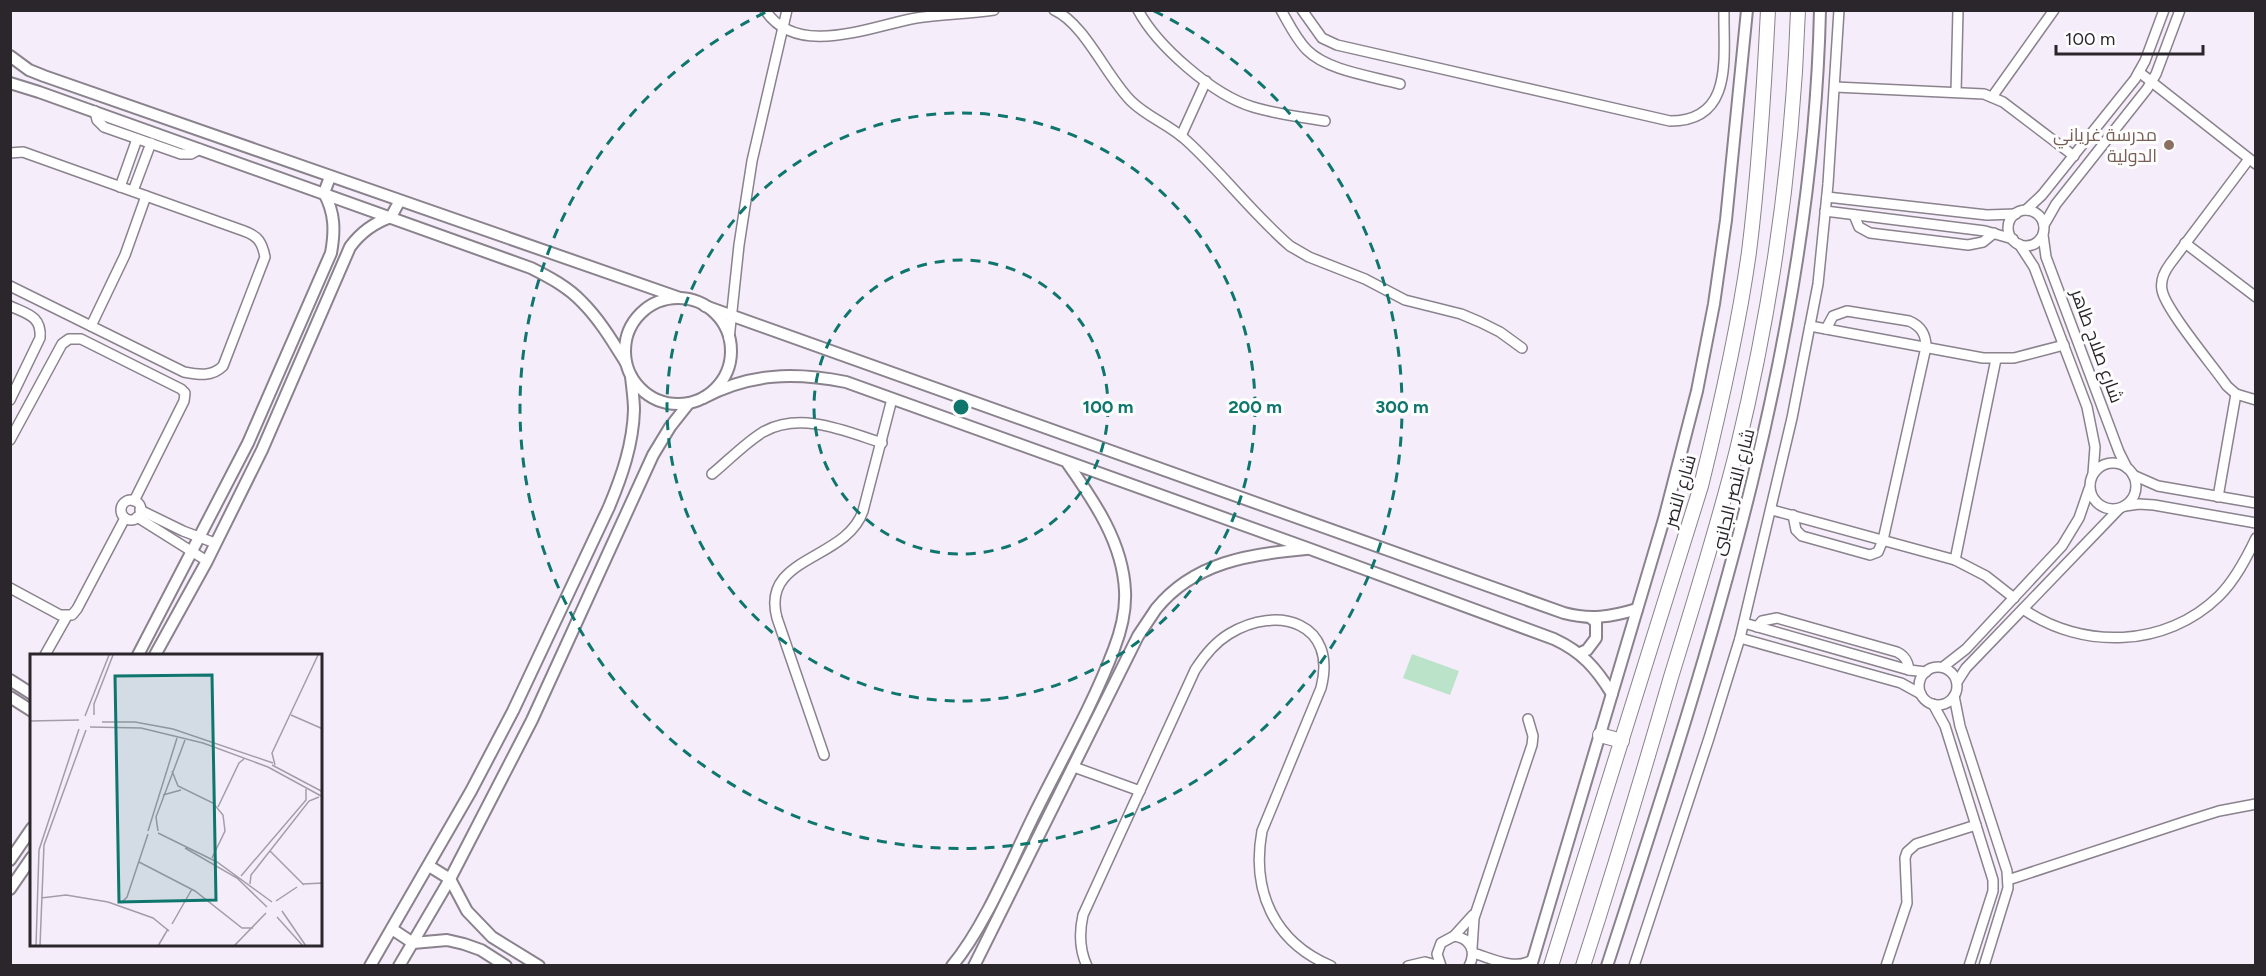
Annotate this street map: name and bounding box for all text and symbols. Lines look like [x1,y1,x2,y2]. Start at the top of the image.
scale bar [2056,18,2203,56]
text: 100 m [2065,28,2115,50]
place label: مدرسة غرياني الدولية [2053,124,2157,167]
marker: مدرسة غرياني الدولية [2162,138,2176,152]
street label: شارع صلاح طاهر [2065,285,2128,406]
text: 100 m [1083,396,1133,418]
text: 200 m [1228,396,1282,418]
text: 300 m [1375,396,1429,418]
centre of rings [951,397,971,417]
street label: شارع النصر الجانبى [1707,426,1760,558]
street label: شارع النصر [1659,452,1702,531]
inset map [30,654,322,946]

